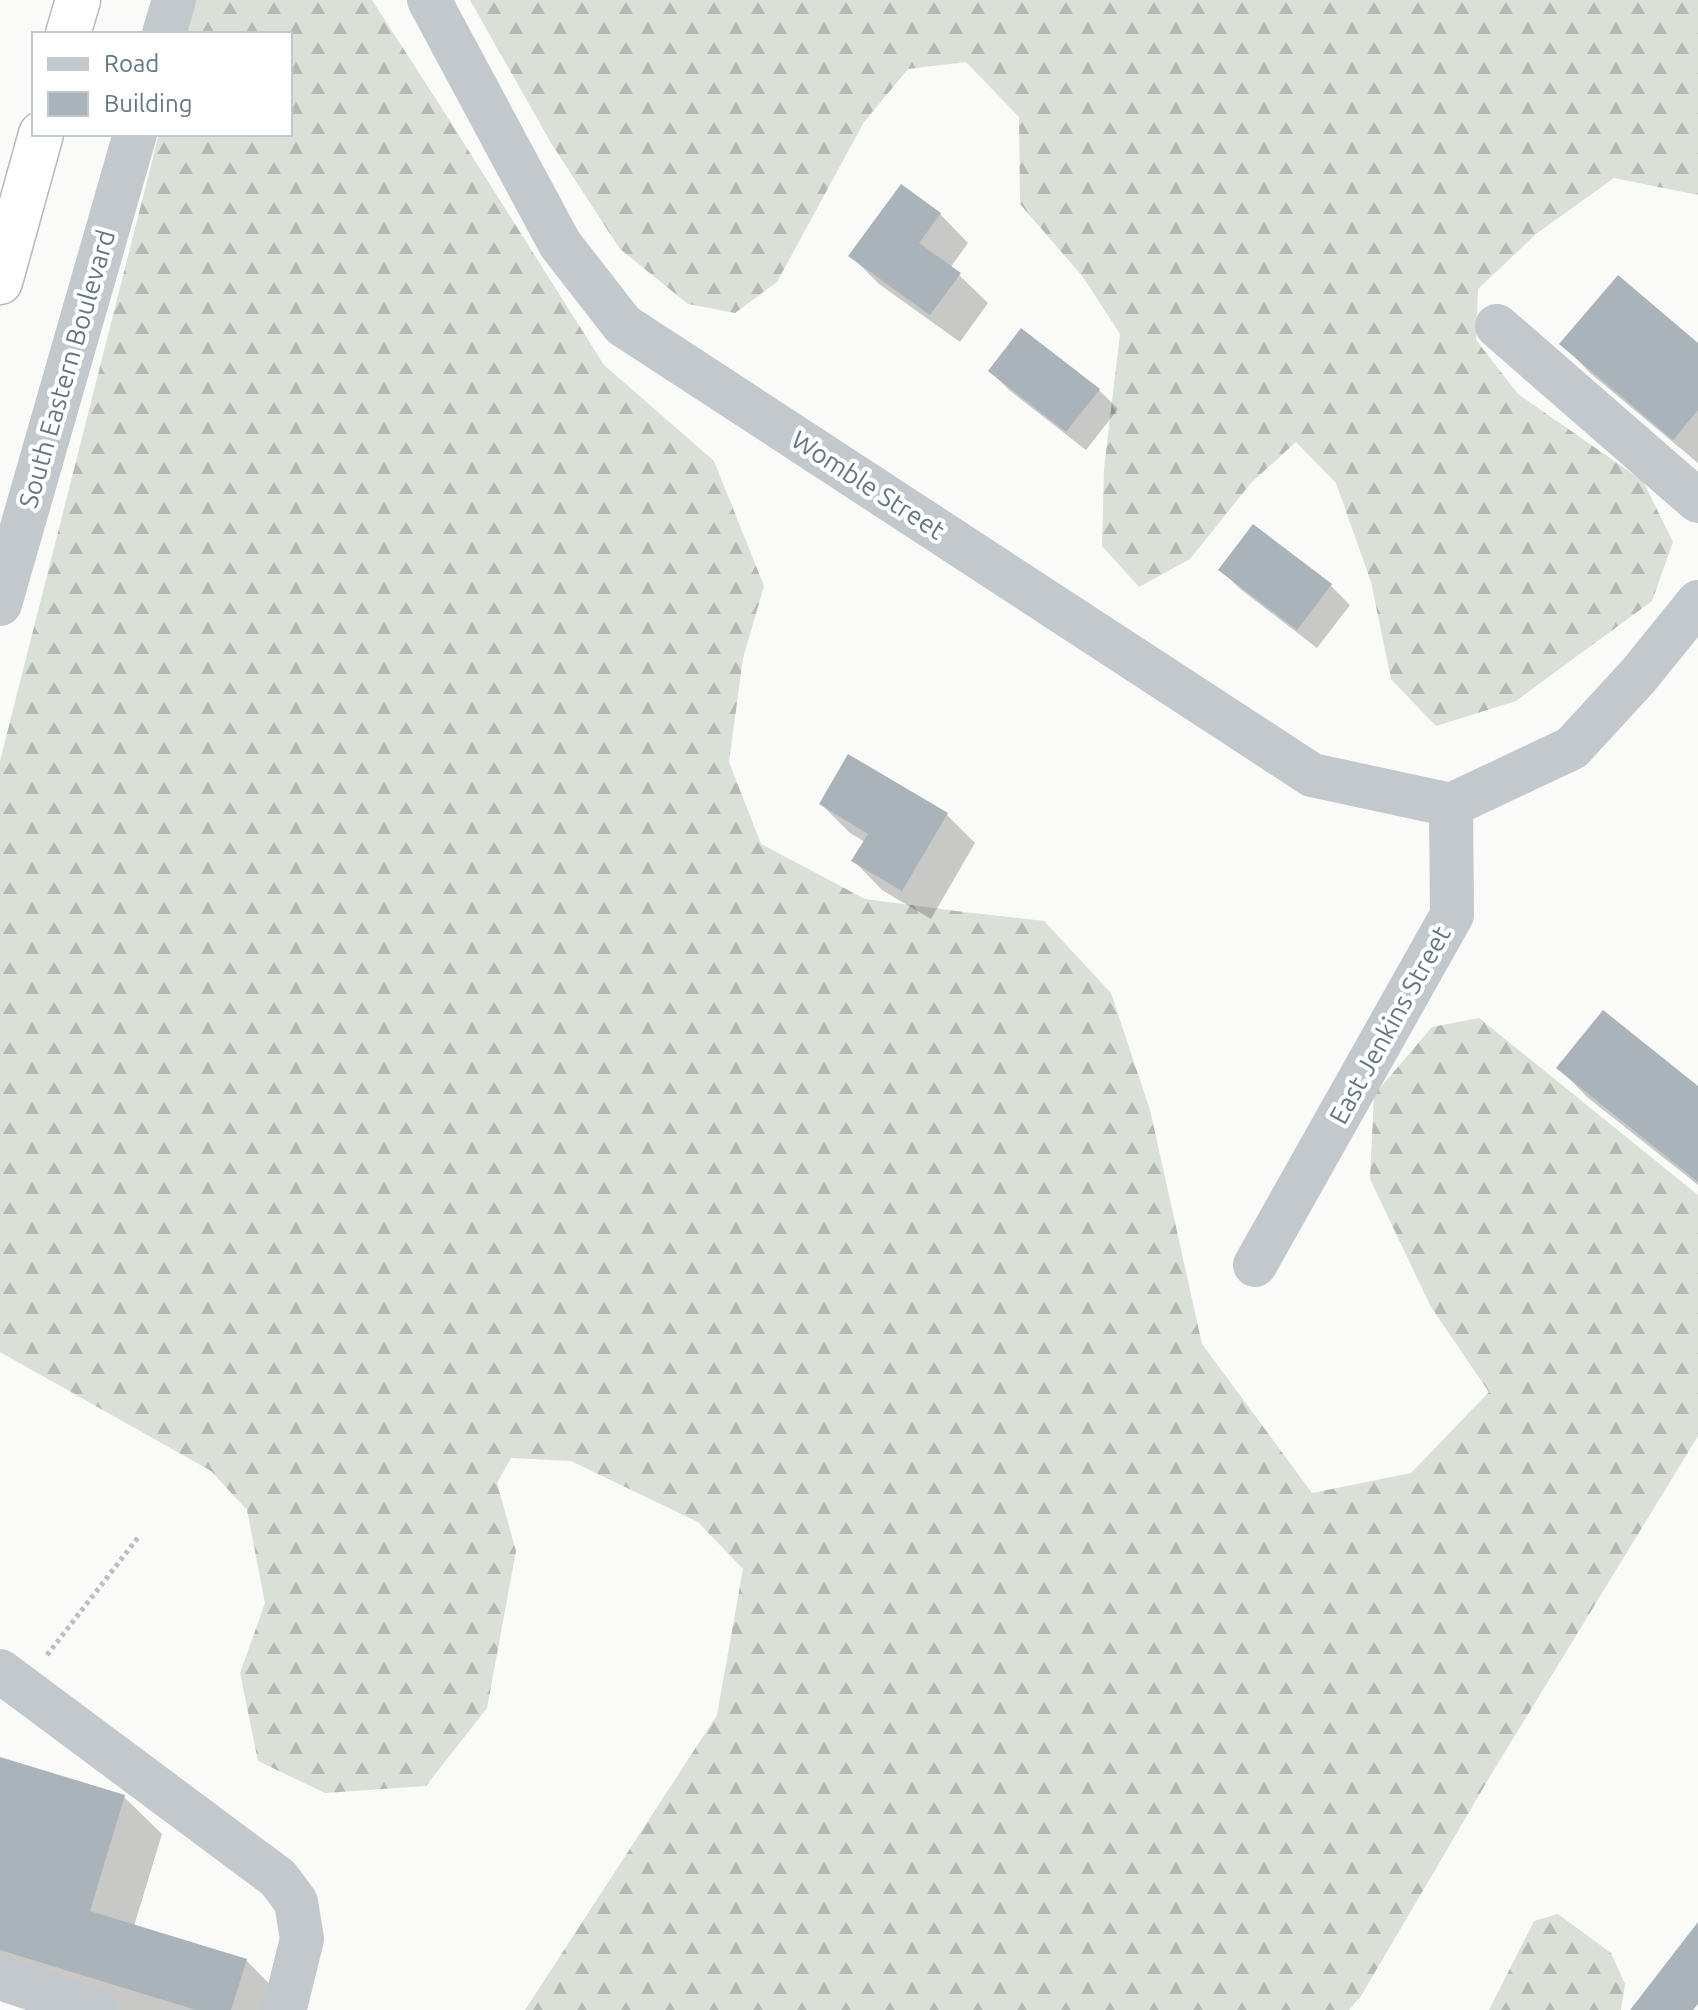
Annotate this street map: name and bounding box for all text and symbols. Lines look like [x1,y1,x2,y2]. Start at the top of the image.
legend [32,32,292,136]
text: Road [104,50,159,77]
text: Building [104,90,192,117]
street label: South Eastern Boulevard [13,227,120,511]
street label: Womble Street [786,424,950,545]
street label: East Jenkins Street [1323,921,1456,1129]

